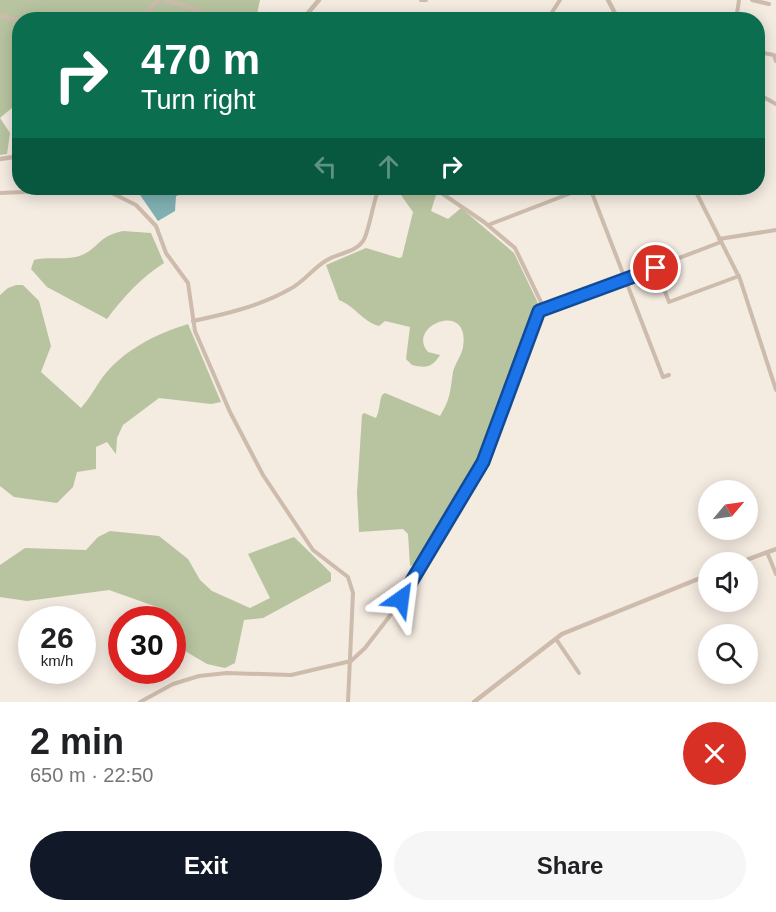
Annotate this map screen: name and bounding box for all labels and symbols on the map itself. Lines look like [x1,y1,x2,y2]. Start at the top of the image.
pin [630,242,681,293]
north arrow [698,480,758,540]
position arrow [369,567,433,631]
speed limit sign: 30 [108,606,186,684]

